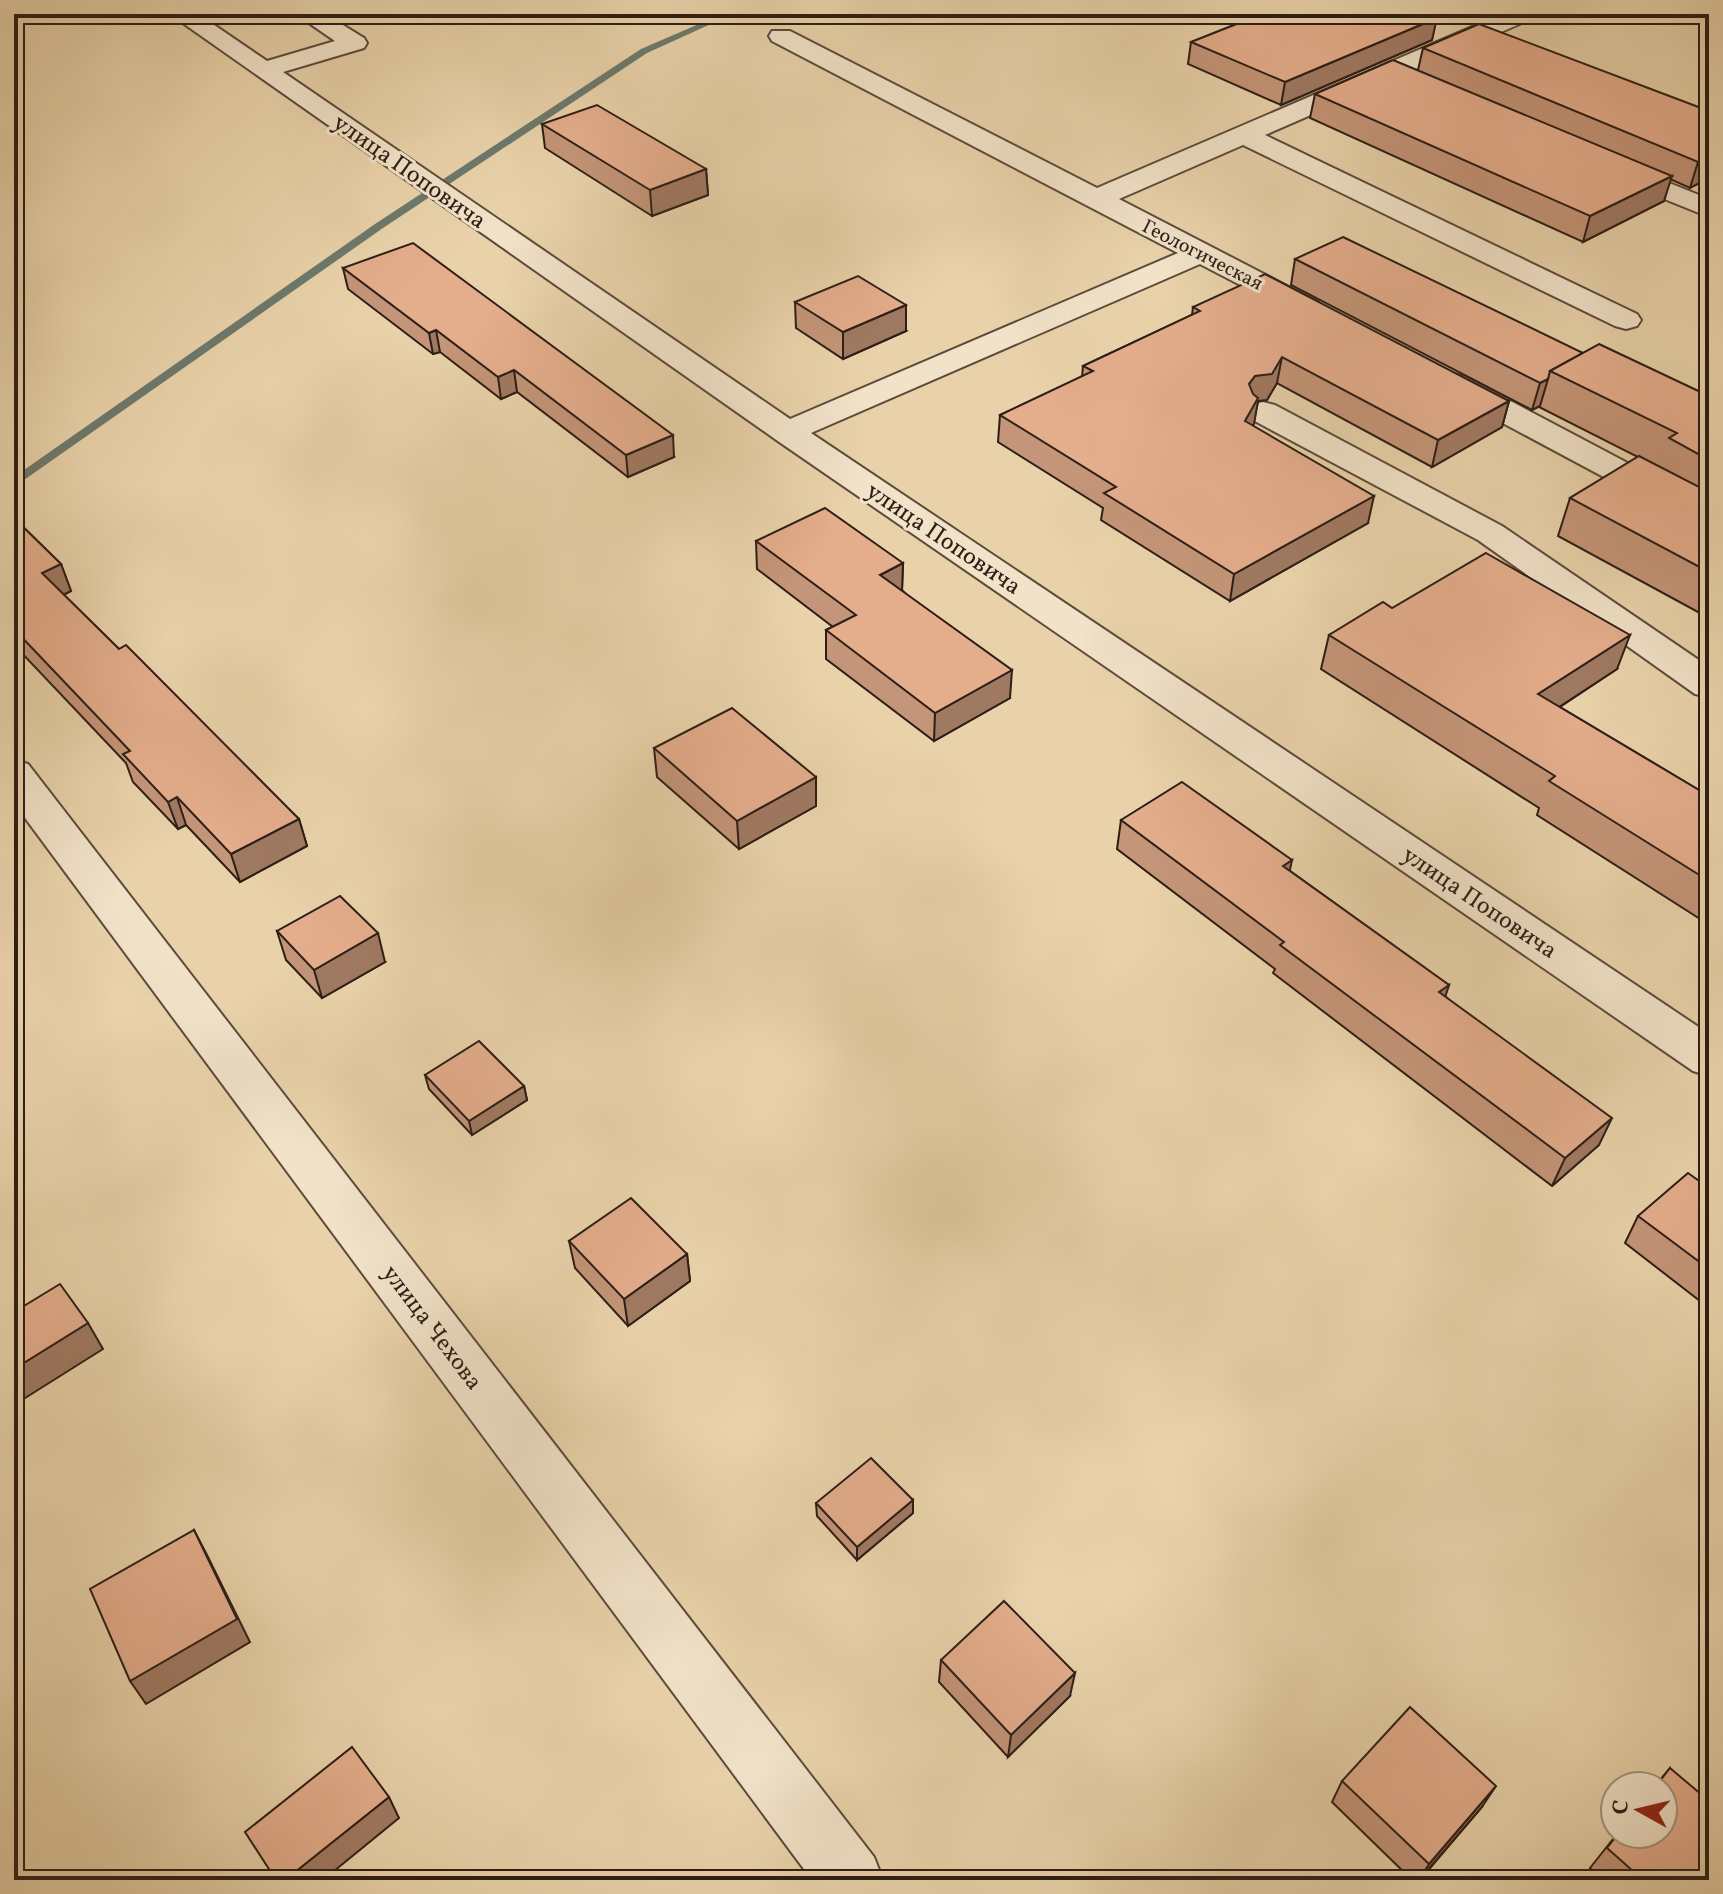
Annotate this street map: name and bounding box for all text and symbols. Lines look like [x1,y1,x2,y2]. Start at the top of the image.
street label: улица Поповича [325,107,493,238]
street label: Геологическая [1137,213,1268,298]
street label: улица Поповича [859,475,1027,604]
street label: улица Поповича [1395,839,1563,968]
street label: улица Чехова [373,1259,490,1398]
north arrow [1599,1770,1679,1850]
text: С [1605,1798,1638,1817]

